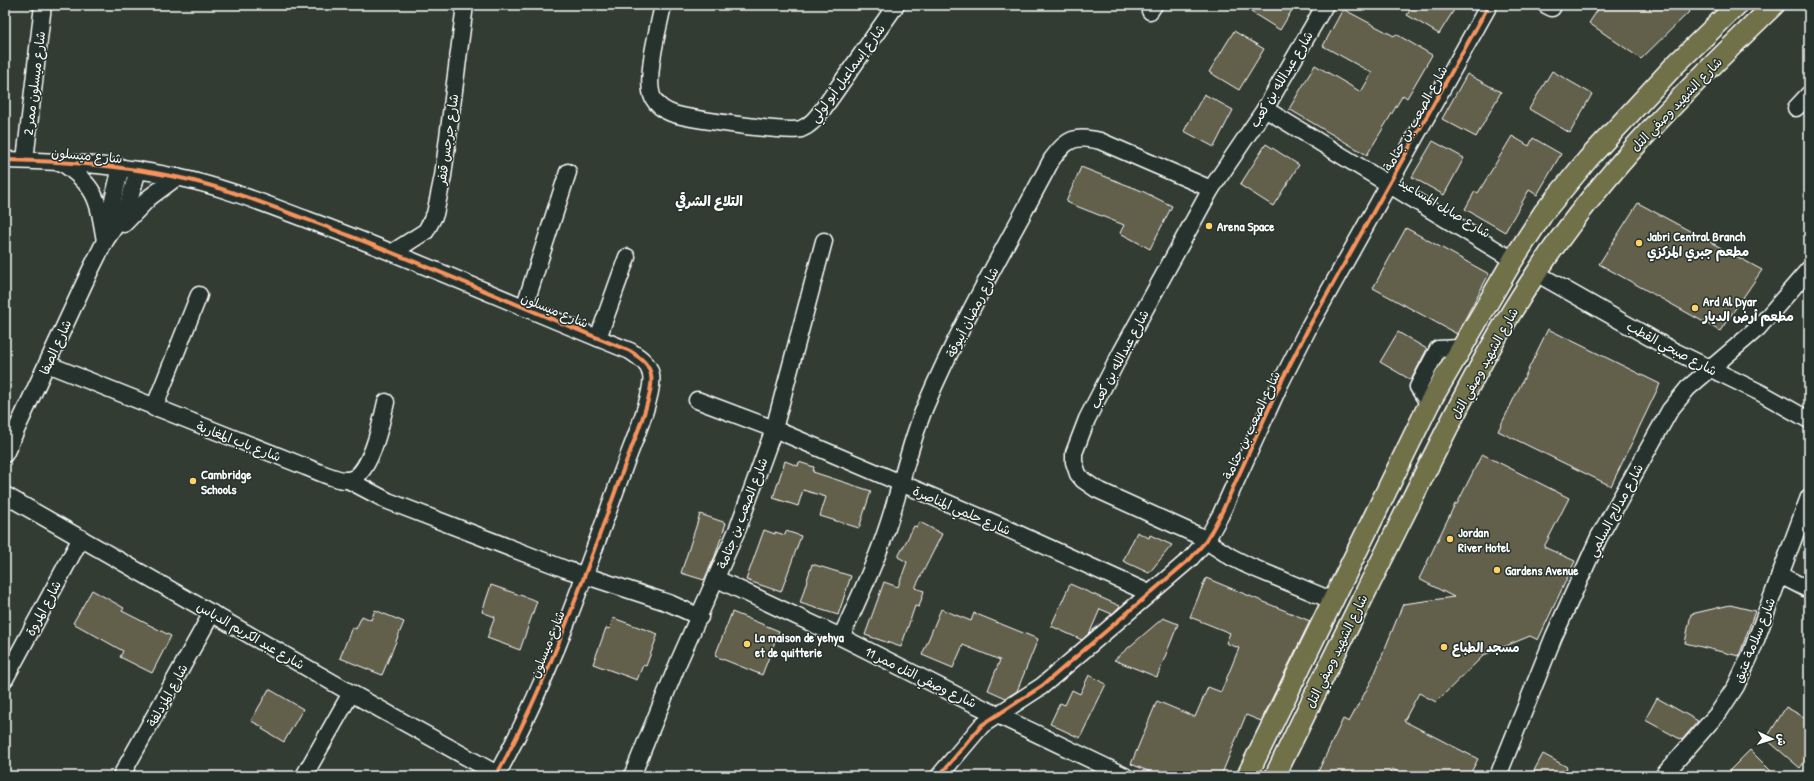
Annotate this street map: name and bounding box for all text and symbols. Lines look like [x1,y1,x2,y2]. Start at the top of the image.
street label: شارع إسماعيل أبو لولي [805,20,891,128]
street label: شارع عبدالله بن كعب [1245,27,1318,131]
street label: شارع ميسلون ممر 2 [19,30,50,136]
street label: شارع الشهيد وصفي التل [1626,53,1728,157]
street label: شارع الصعب بن جثامة [1379,62,1452,174]
street label: شارع جرجس قنفر [432,93,463,187]
street label: شارع ميسلون [51,143,123,168]
street label: شارع صايل المساعيد [1395,172,1494,242]
district label: التلاع الشرقي [675,191,743,212]
place label: Arena Space [1217,217,1275,236]
marker: Arena Space [1204,221,1214,231]
place label: Jabri Central Branch مطعم جبري المركزي [1647,227,1750,262]
marker: Jabri Central Branch مطعم جبري المركزي [1634,238,1644,248]
street label: شارع رمضان أبيوقة [941,264,1003,361]
street label: شارع ميسلون [518,288,591,333]
place label: Ard Al Dyar مطعم أرض الديار [1702,292,1794,327]
marker: Ard Al Dyar مطعم أرض الديار [1690,303,1700,313]
street label: شارع الشهيد وصفي التل [1446,304,1525,423]
street label: شارع عبدالله بن كعب [1085,306,1154,412]
street label: شارع الصفا [35,317,76,378]
street label: شارع صبحي القطب [1622,317,1720,382]
street label: شارع الصعب بن جثامة [1218,368,1285,483]
street label: شارع باب المغاربة [194,417,284,466]
street label: شارع الصعب بن جثامة [712,455,772,572]
street label: شارع مدلاج السلمي [1583,460,1650,561]
place label: Cambridge Schools [201,465,252,498]
marker: Cambridge Schools [188,476,198,486]
street label: شارع حلمي المناصرة [909,481,1014,542]
place label: Jordan River Hotel [1458,523,1510,556]
marker: Jordan River Hotel [1445,534,1455,544]
place label: Gardens Avenue [1505,561,1579,579]
marker: Gardens Avenue [1492,565,1502,575]
street label: شارع المروة [21,577,66,639]
street label: شارع الشهيد وصفي التل [1301,591,1374,712]
street label: شارع سلامة عتيق [1729,595,1780,686]
street label: شارع عبد الكريم الدباس [193,597,308,675]
street label: شارع ميسلون [525,608,570,681]
place label: La maison de yehya et de quitterie [755,628,845,662]
place label: مسجد الطباع [1452,638,1520,657]
marker: La maison de yehya et de quitterie [742,639,752,649]
street label: شارع وصفي التل ممر 11 [861,642,980,715]
marker: مسجد الطباع [1439,642,1449,652]
street label: شارع المزدلفة [142,660,193,730]
north arrow [1752,719,1792,759]
text: ش [1775,733,1789,746]

